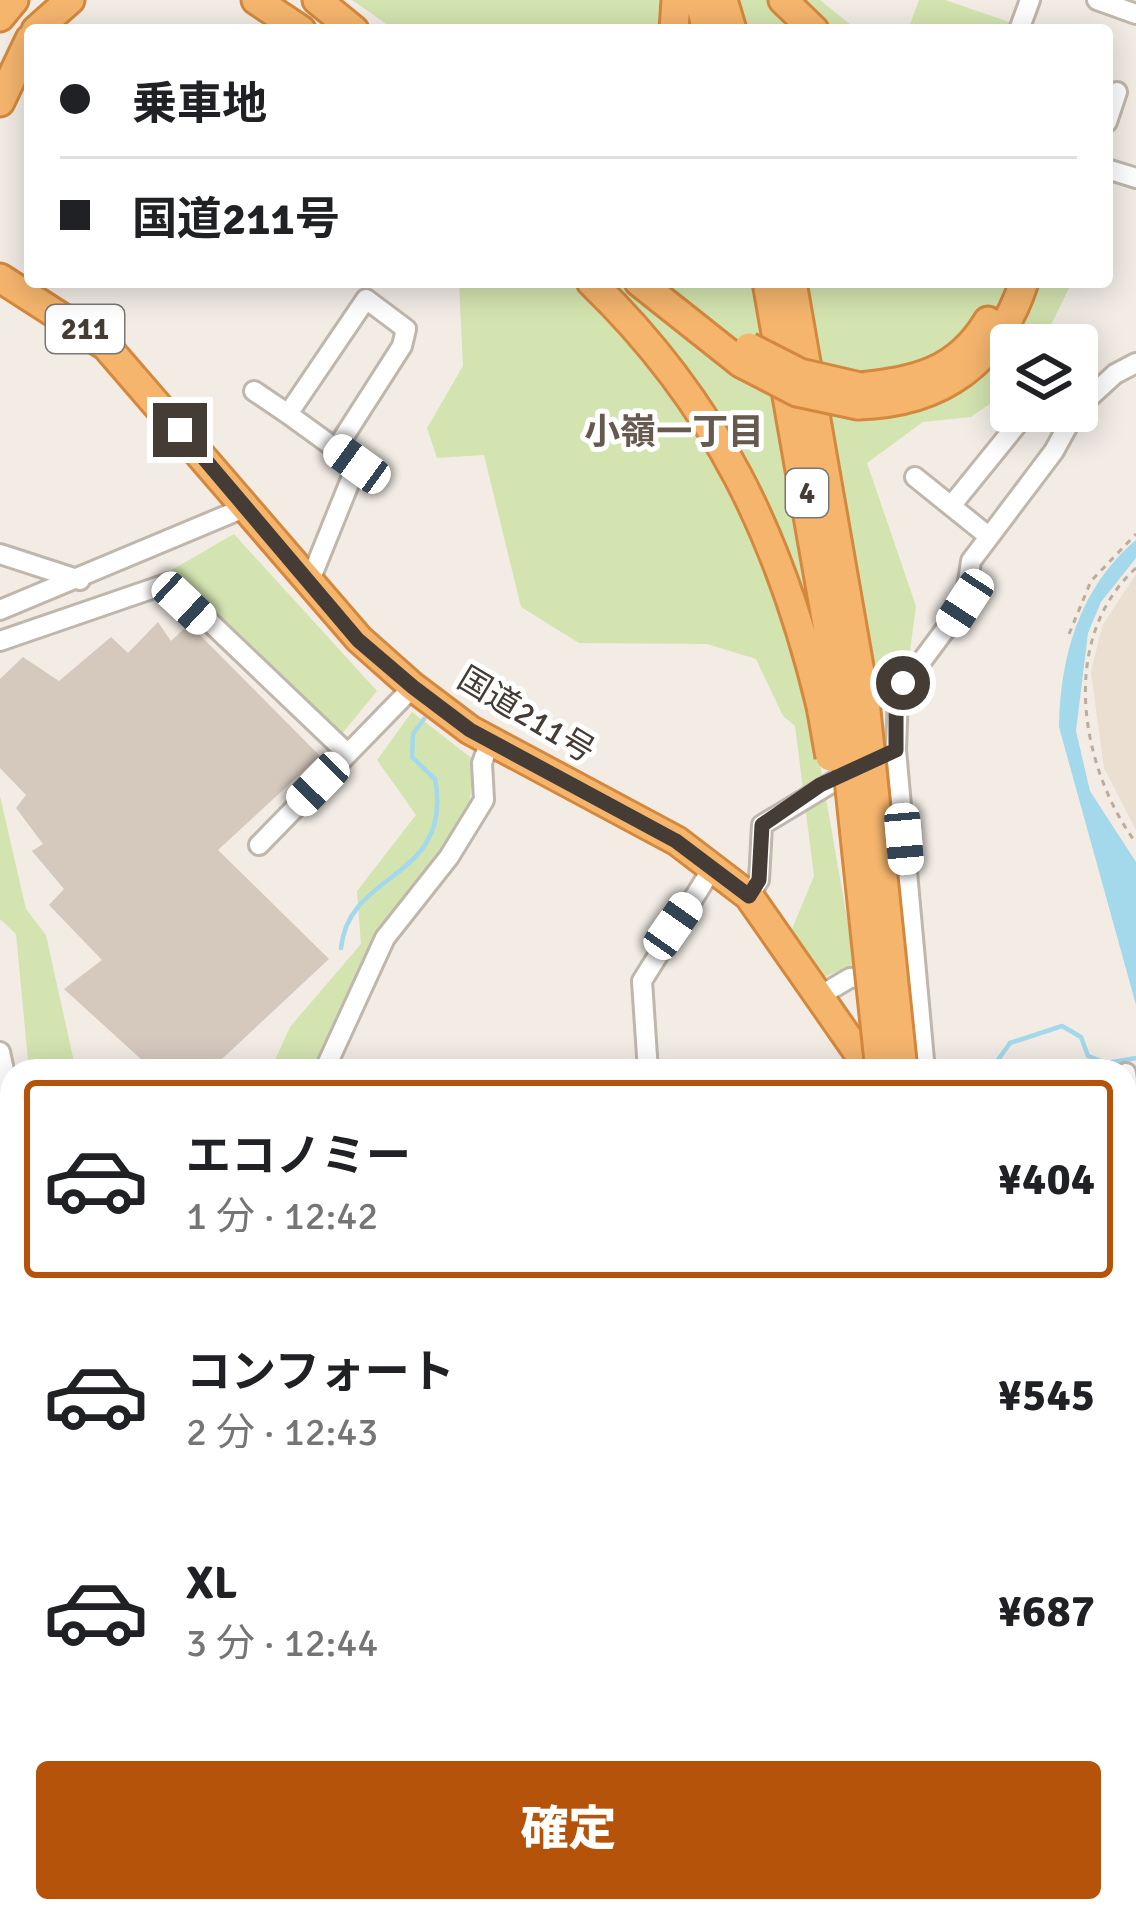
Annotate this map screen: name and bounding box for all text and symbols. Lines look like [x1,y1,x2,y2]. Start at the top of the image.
text: 乗車地 [132,77,267,132]
text: 国道211号 [132,192,340,247]
road number: 211 [46,305,124,353]
map controls [990,324,1098,432]
button: layers [990,324,1098,432]
route end [153,403,207,457]
district label: 小嶺一丁目 [584,410,764,455]
car [317,428,397,500]
road number: 4 [786,469,828,517]
car [930,563,1000,643]
car [145,565,223,641]
route start [876,656,930,710]
street label: 国道211号 [450,658,602,772]
car [280,746,356,822]
car [883,802,925,876]
car [638,886,708,966]
icon: car [42,1125,150,1233]
text: エコノミー [186,1129,411,1184]
text: ¥404 [998,1152,1095,1207]
text: 1 分 · 12:42 [186,1192,378,1240]
icon: car [42,1341,150,1449]
text: コンフォート [186,1345,455,1400]
text: ¥545 [998,1368,1095,1423]
text: 2 分 · 12:43 [186,1408,378,1456]
text: XL [186,1556,237,1611]
icon: car [42,1557,150,1665]
text: ¥687 [998,1584,1095,1639]
text: 3 分 · 12:44 [186,1619,378,1667]
button: 確定 [36,1761,1101,1899]

